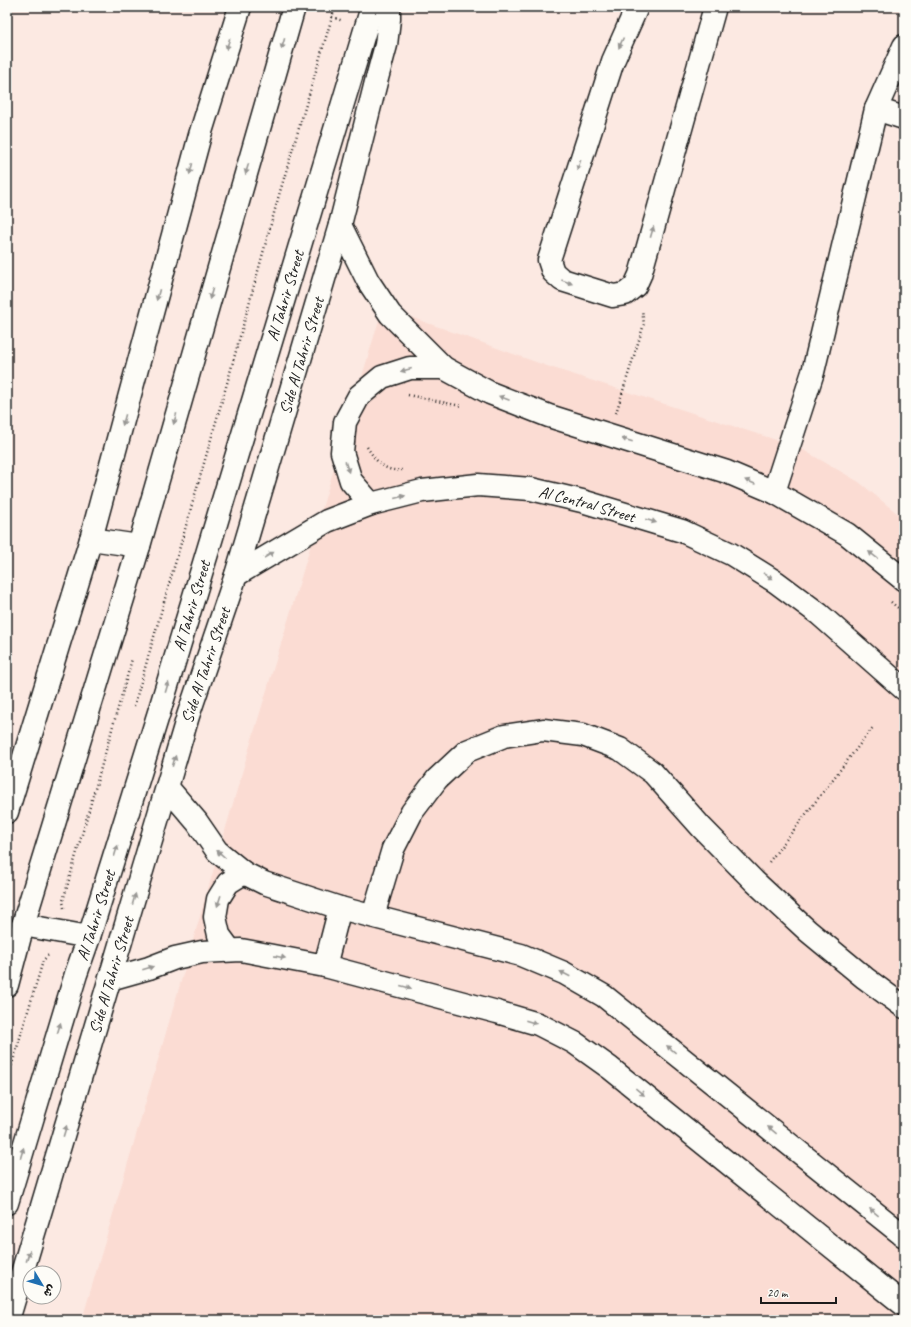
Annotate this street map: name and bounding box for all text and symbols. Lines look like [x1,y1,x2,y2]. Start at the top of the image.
one-way arrow [618,37,624,49]
one-way arrow [225,39,231,51]
one-way arrow [280,39,286,51]
one-way arrow [576,160,582,172]
one-way arrow [188,163,194,175]
one-way arrow [244,164,250,176]
one-way arrow [649,226,655,238]
street label: Al Tahrir Street [262,246,310,343]
one-way arrow [562,279,574,285]
one-way arrow [155,289,161,301]
one-way arrow [208,289,214,301]
street label: Side Al Tahrir Street [274,293,330,417]
one-way arrow [399,367,412,373]
one-way arrow [498,395,510,401]
one-way arrow [121,414,127,426]
one-way arrow [172,414,178,426]
one-way arrow [621,437,633,443]
one-way arrow [344,461,350,473]
one-way arrow [745,479,756,485]
street label: Al Central Street [537,481,640,528]
one-way arrow [394,493,406,499]
one-way arrow [645,518,657,524]
one-way arrow [868,551,879,560]
one-way arrow [264,552,275,559]
street label: Al Tahrir Street [168,556,216,654]
one-way arrow [762,573,774,580]
street label: Side Al Tahrir Street [177,602,236,726]
one-way arrow [164,680,170,692]
one-way arrow [171,755,177,767]
one-way arrow [113,844,119,856]
one-way arrow [216,849,226,859]
street label: Al Tahrir Street [72,866,121,963]
one-way arrow [131,893,137,905]
one-way arrow [215,896,221,908]
street label: Side Al Tahrir Street [84,912,139,1036]
one-way arrow [274,954,286,960]
one-way arrow [142,965,154,971]
one-way arrow [560,971,571,977]
one-way arrow [400,985,412,991]
one-way arrow [526,1019,538,1025]
one-way arrow [56,1022,62,1034]
one-way arrow [666,1044,677,1053]
one-way arrow [634,1088,645,1097]
one-way arrow [62,1125,68,1137]
one-way arrow [767,1126,778,1135]
one-way arrow [19,1146,25,1158]
one-way arrow [868,1208,879,1216]
one-way arrow [25,1250,31,1262]
north arrow [22,1265,62,1305]
scale bar [761,1279,836,1305]
text: ش [41,1282,59,1300]
text: 20 m [767,1285,789,1301]

